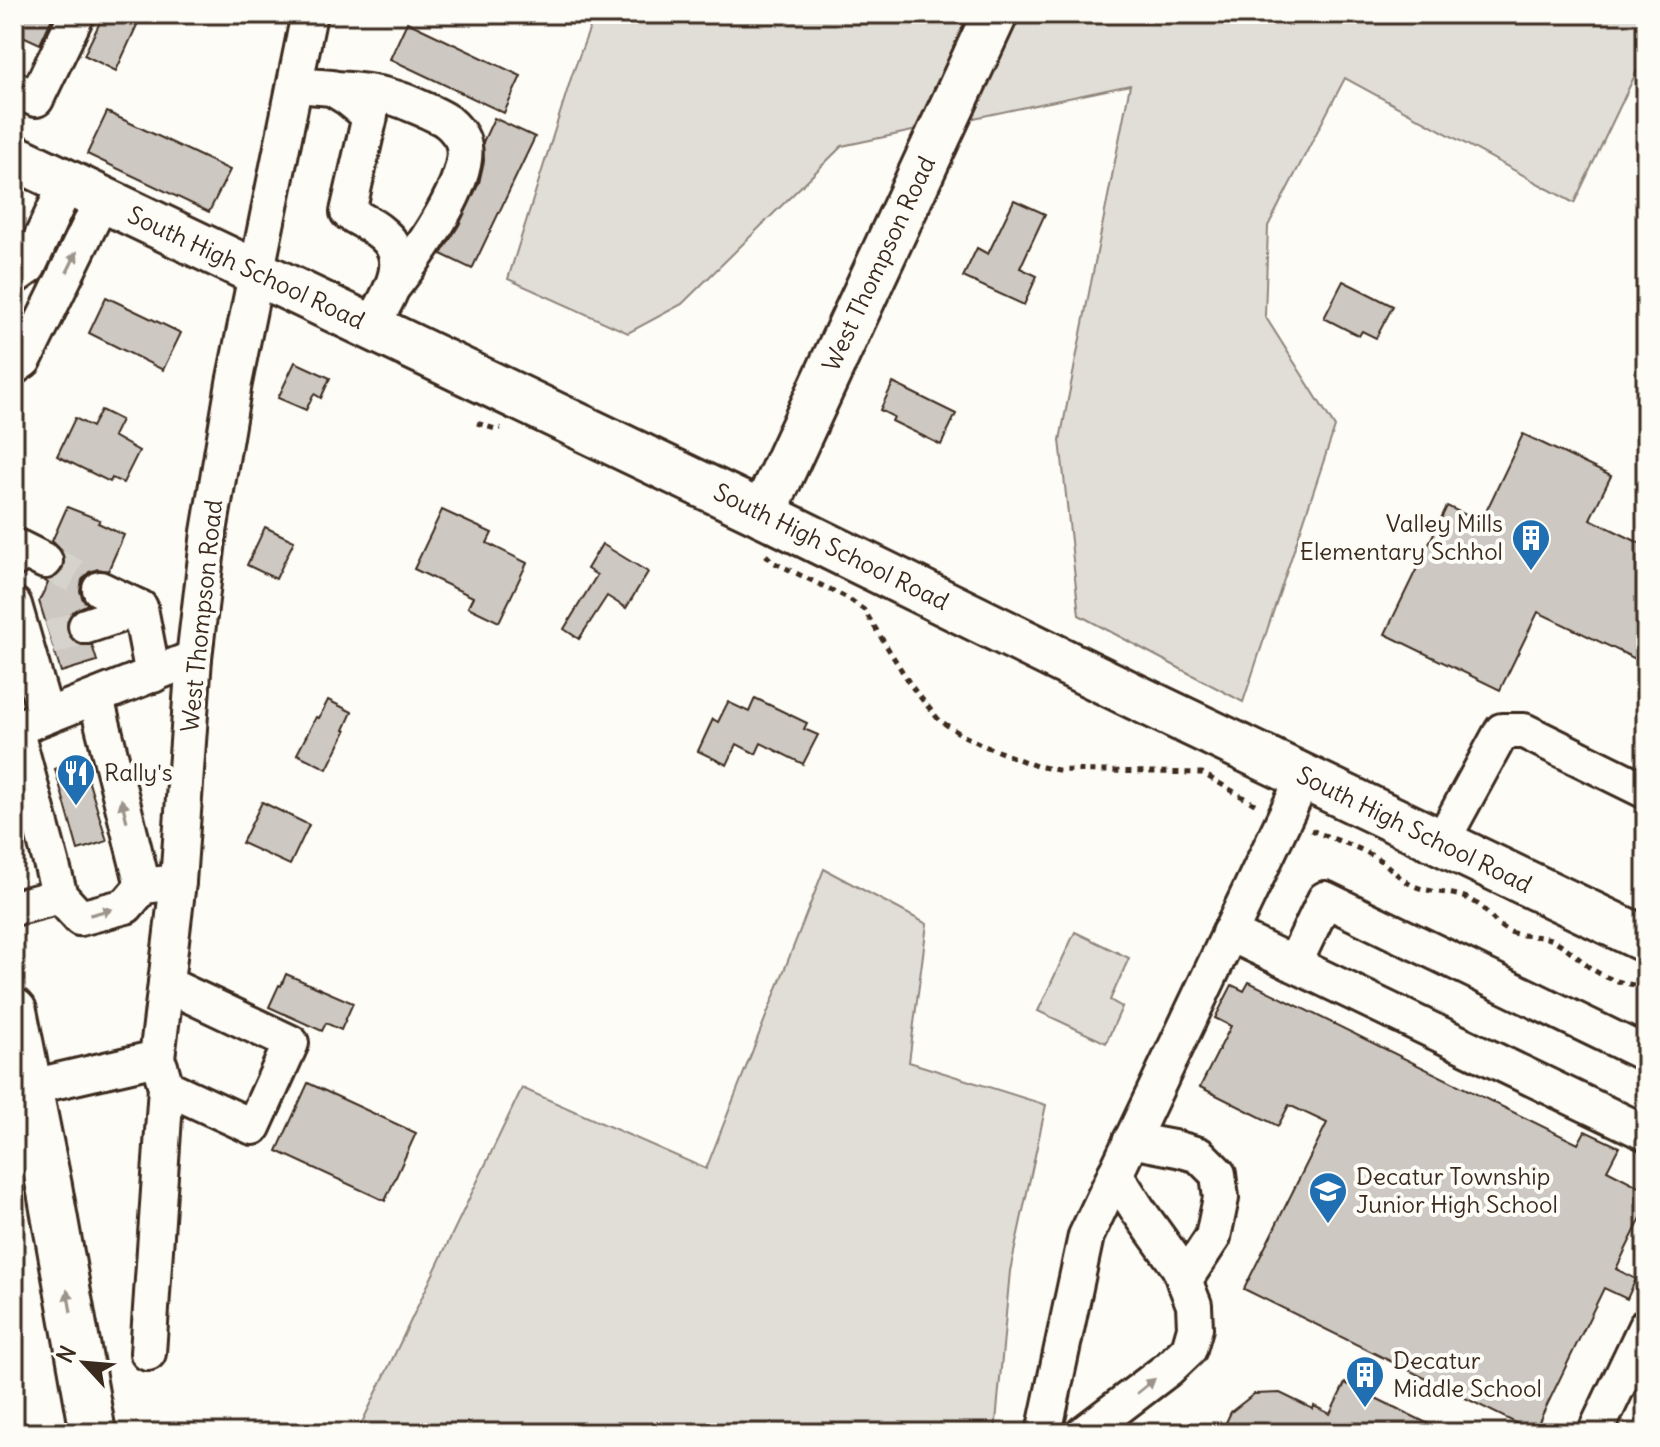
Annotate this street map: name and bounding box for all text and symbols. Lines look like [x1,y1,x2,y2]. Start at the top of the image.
street label: West Thompson Road [815,151,941,376]
street label: South High School Road [123,199,370,335]
one-way arrow [65,250,79,274]
street label: South High School Road [709,476,954,616]
street label: West Thompson Road [174,498,228,734]
place label: Valley Mills Elementary Schhol [1300,508,1503,566]
building icon: Valley Mills Elementary Schhol [1510,517,1552,572]
restaurant icon: Rally's [55,752,97,807]
place label: Rally's [104,757,173,787]
street label: South High School Road [1292,759,1537,899]
one-way arrow [117,797,129,822]
one-way arrow [89,906,114,918]
place label: Decatur Township Junior High School [1356,1161,1558,1219]
school or university icon: Decatur Township Junior High School [1307,1170,1349,1225]
one-way arrow [63,1288,75,1313]
north arrow [44,1323,124,1403]
text: N [50,1341,82,1367]
place label: Decatur Middle School [1393,1345,1542,1403]
building icon: Decatur Middle School [1344,1354,1386,1409]
one-way arrow [1136,1378,1156,1394]

